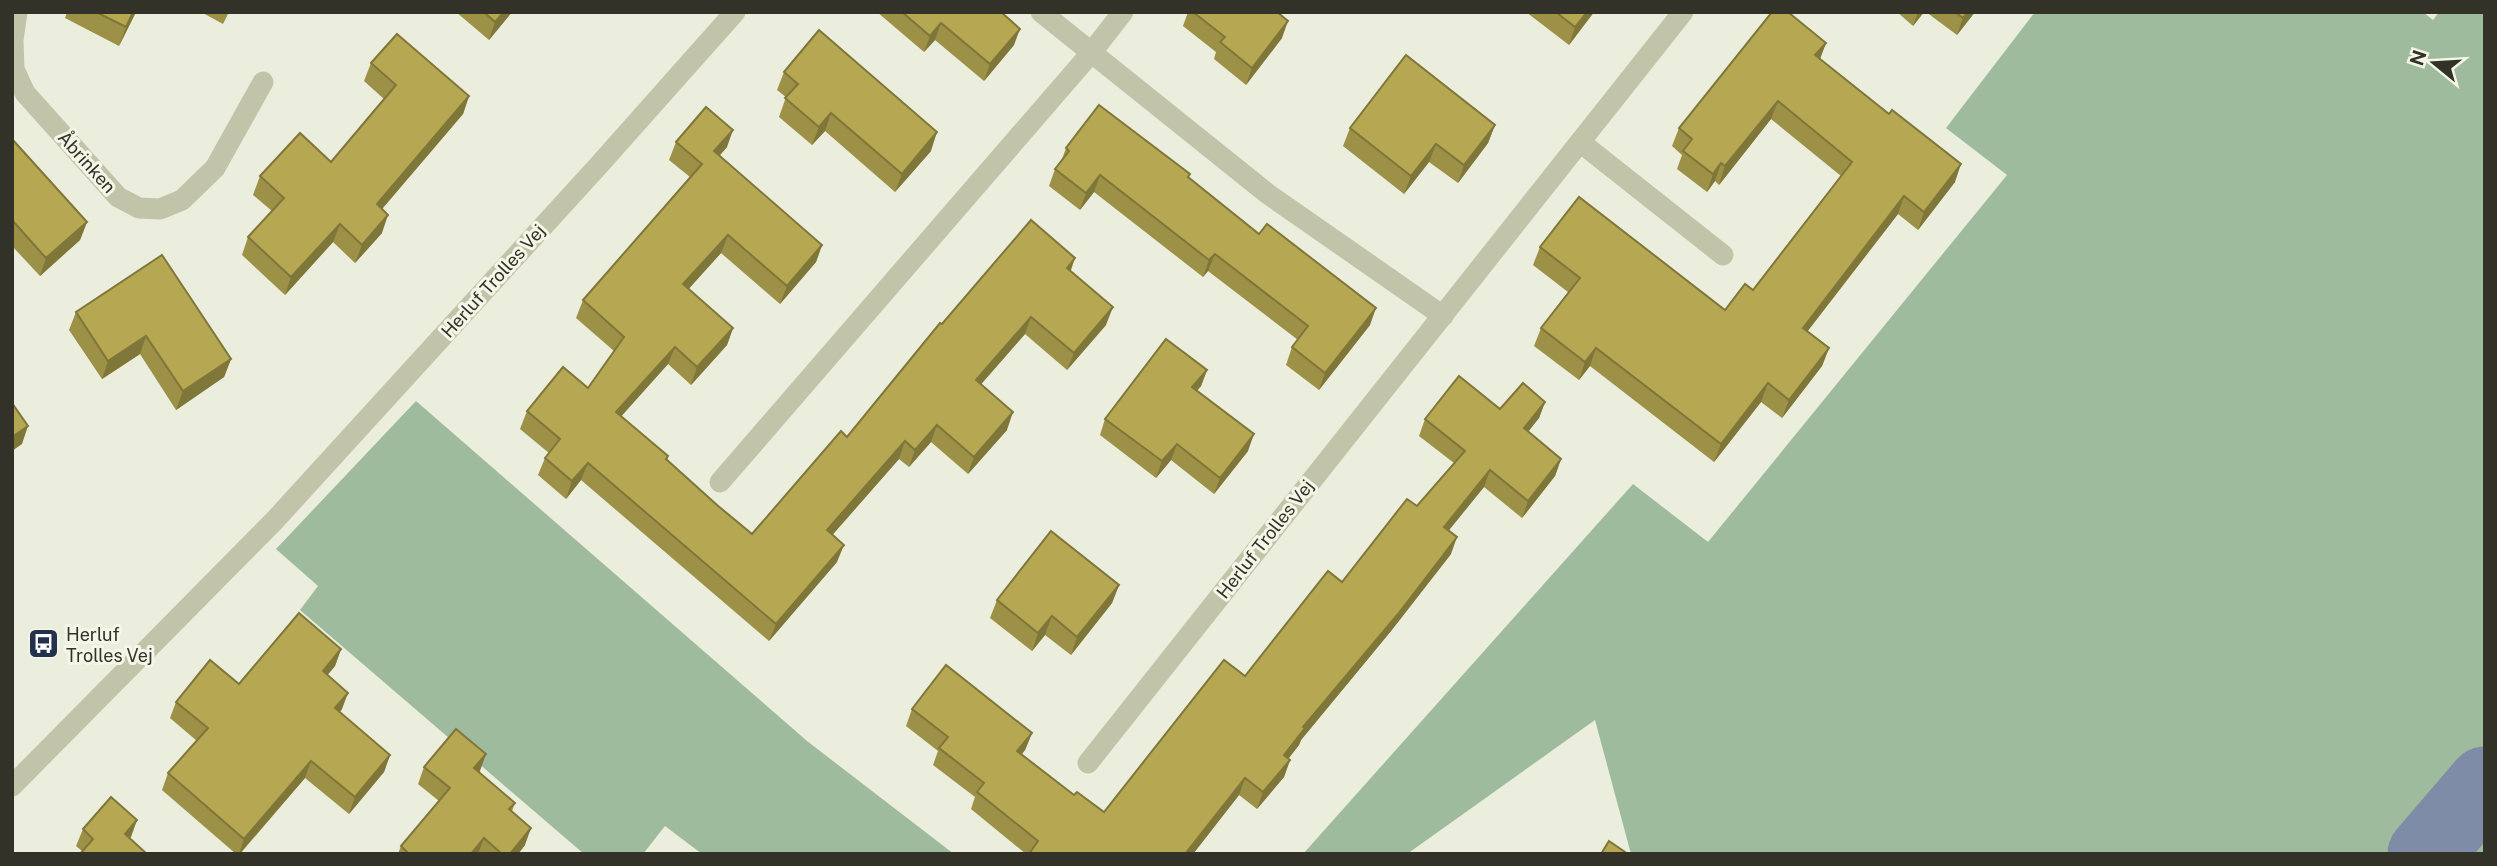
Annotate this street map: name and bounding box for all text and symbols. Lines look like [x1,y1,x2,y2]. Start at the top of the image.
north arrow [2399,28,2469,98]
text: N [2405,47,2431,68]
street label: Åbrinken [54,125,122,197]
street label: Herluf Trolles Vej [437,220,549,342]
street label: Herluf Trolles Vej [1212,476,1318,602]
place label: Herluf Trolles Vej [66,624,153,666]
bus stop icon: Herluf Trolles Vej [26,627,60,661]

